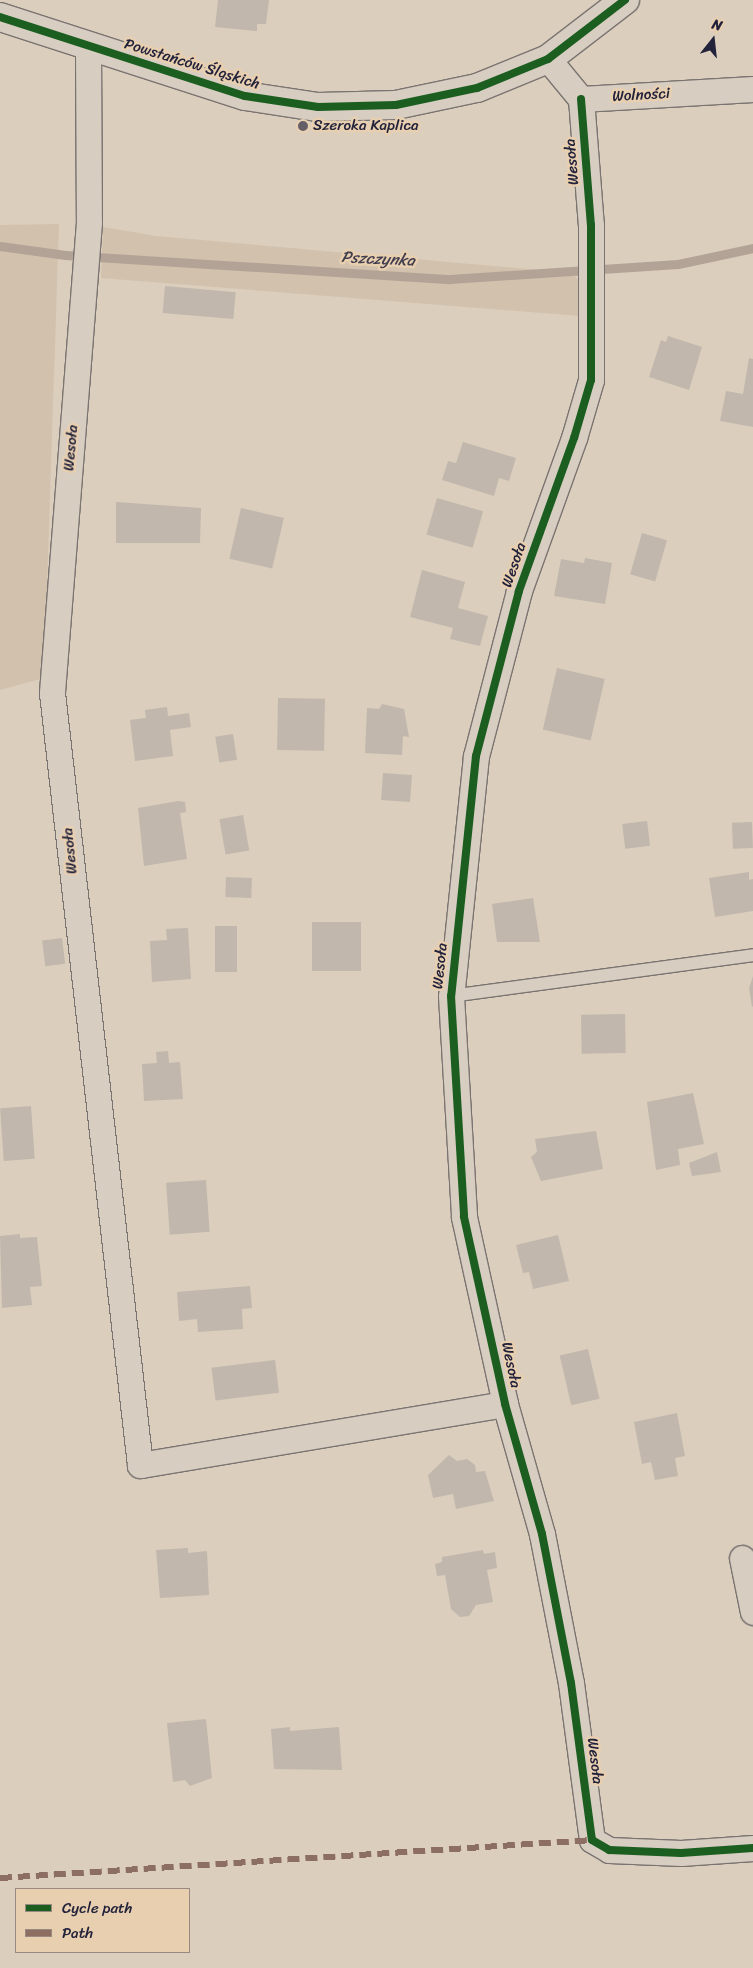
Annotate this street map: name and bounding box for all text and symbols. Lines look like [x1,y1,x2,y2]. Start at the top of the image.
text: N [709,12,725,38]
north arrow [688,15,738,65]
street label: Powstańców Śląskich [122,35,262,93]
street label: Wolności [612,85,670,105]
place label: Szeroka Kaplica [313,117,418,135]
marker: Szeroka Kaplica [297,120,309,132]
street label: Wesoła [561,138,583,186]
water label: Pszczynka [341,247,415,271]
street label: Wesoła [60,424,82,472]
street label: Wesoła [498,540,530,590]
street label: Wesoła [59,827,81,875]
street label: Wesoła [429,942,451,990]
street label: Wesoła [497,1341,525,1389]
street label: Wesoła [583,1737,607,1785]
legend [15,1888,190,1953]
text: Cycle path [62,1895,132,1921]
text: Path [62,1920,93,1946]

